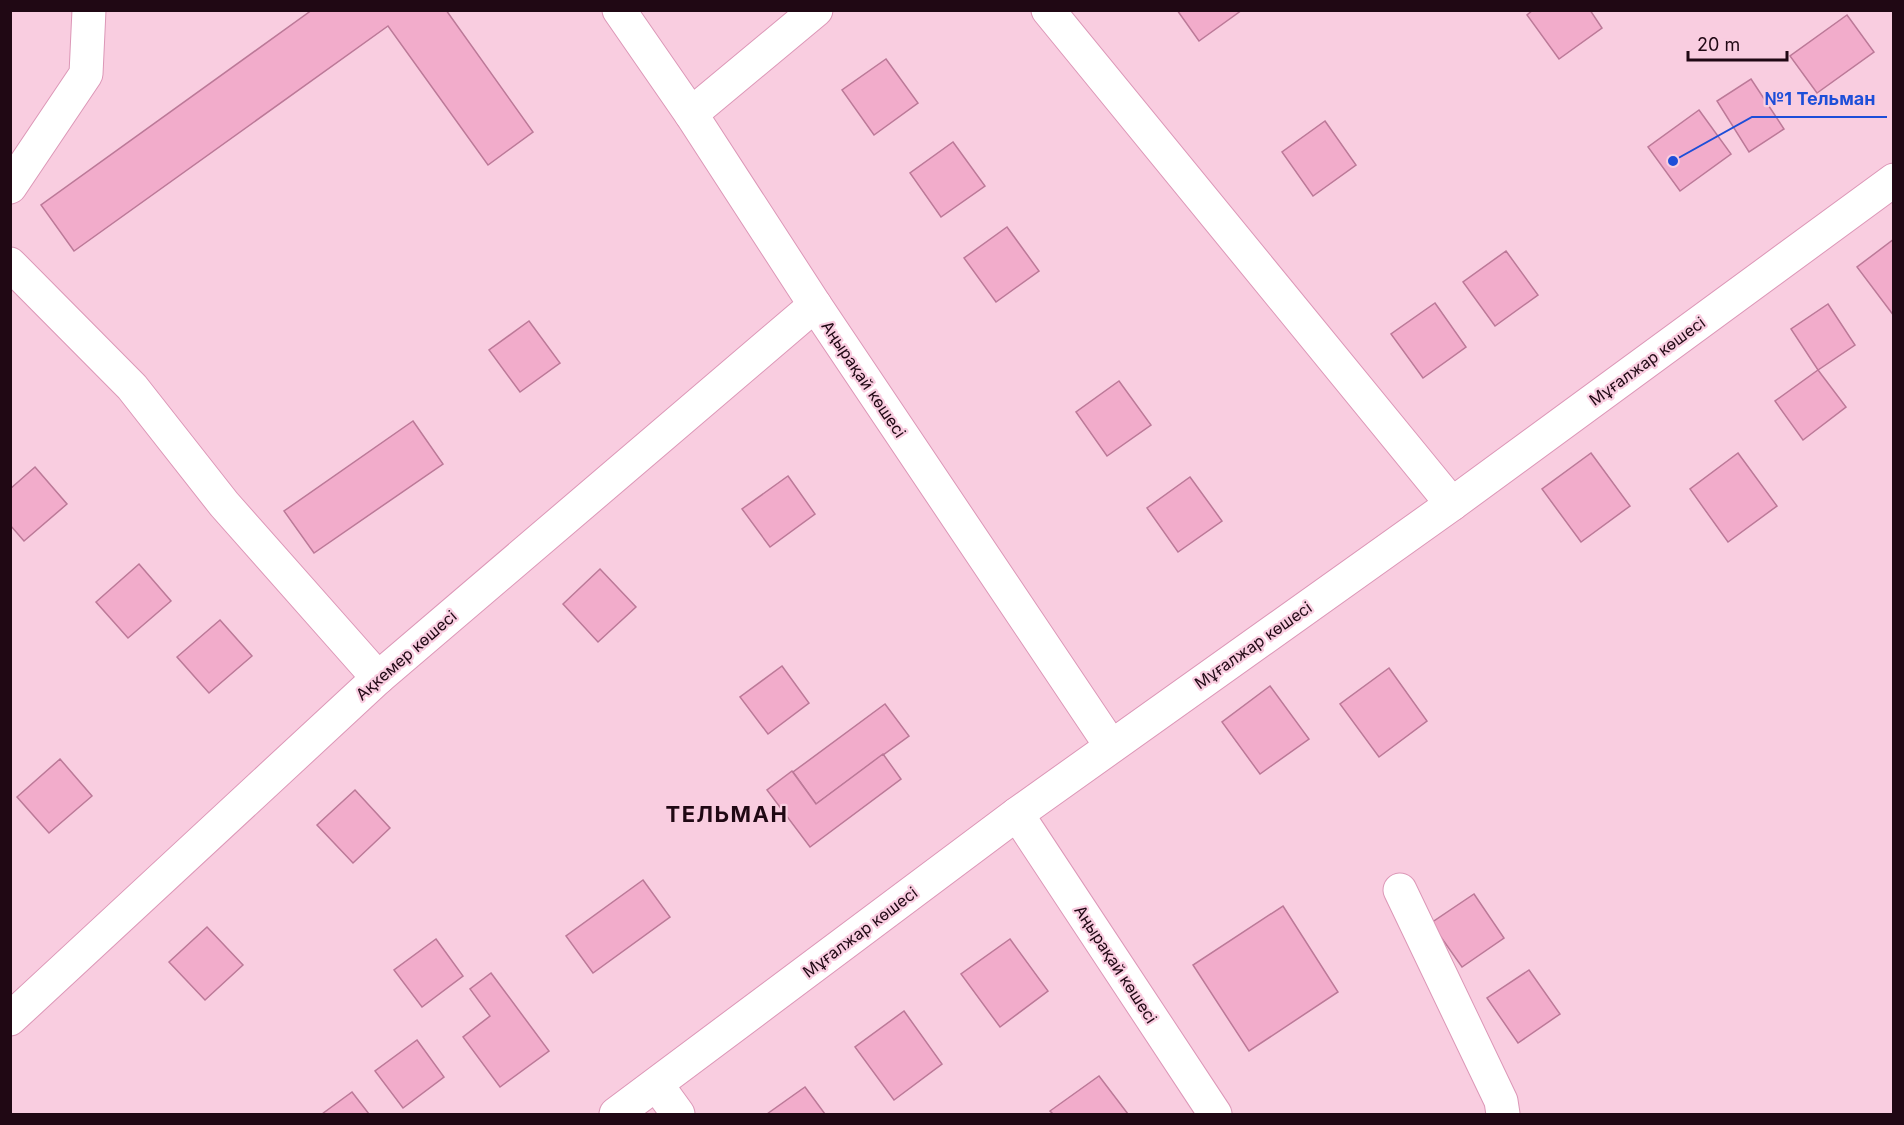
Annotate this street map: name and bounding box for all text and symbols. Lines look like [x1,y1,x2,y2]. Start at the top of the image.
scale bar [1688,24,1787,62]
text: 20 m [1697,34,1740,55]
callout: №1 Тельман [1752,81,1887,117]
text: №1 Тельман [1765,88,1875,109]
street label: Мұғалжар көшесі [1585,312,1709,410]
street label: Аңырақай көшесі [817,317,911,441]
street label: Мұғалжар көшесі [1191,597,1315,693]
street label: Ақкемер көшесі [352,606,460,704]
district label: ТЕЛЬМАН [666,801,788,827]
street label: Мұғалжар көшесі [799,882,921,982]
street label: Аңырақай көшесі [1070,901,1162,1027]

